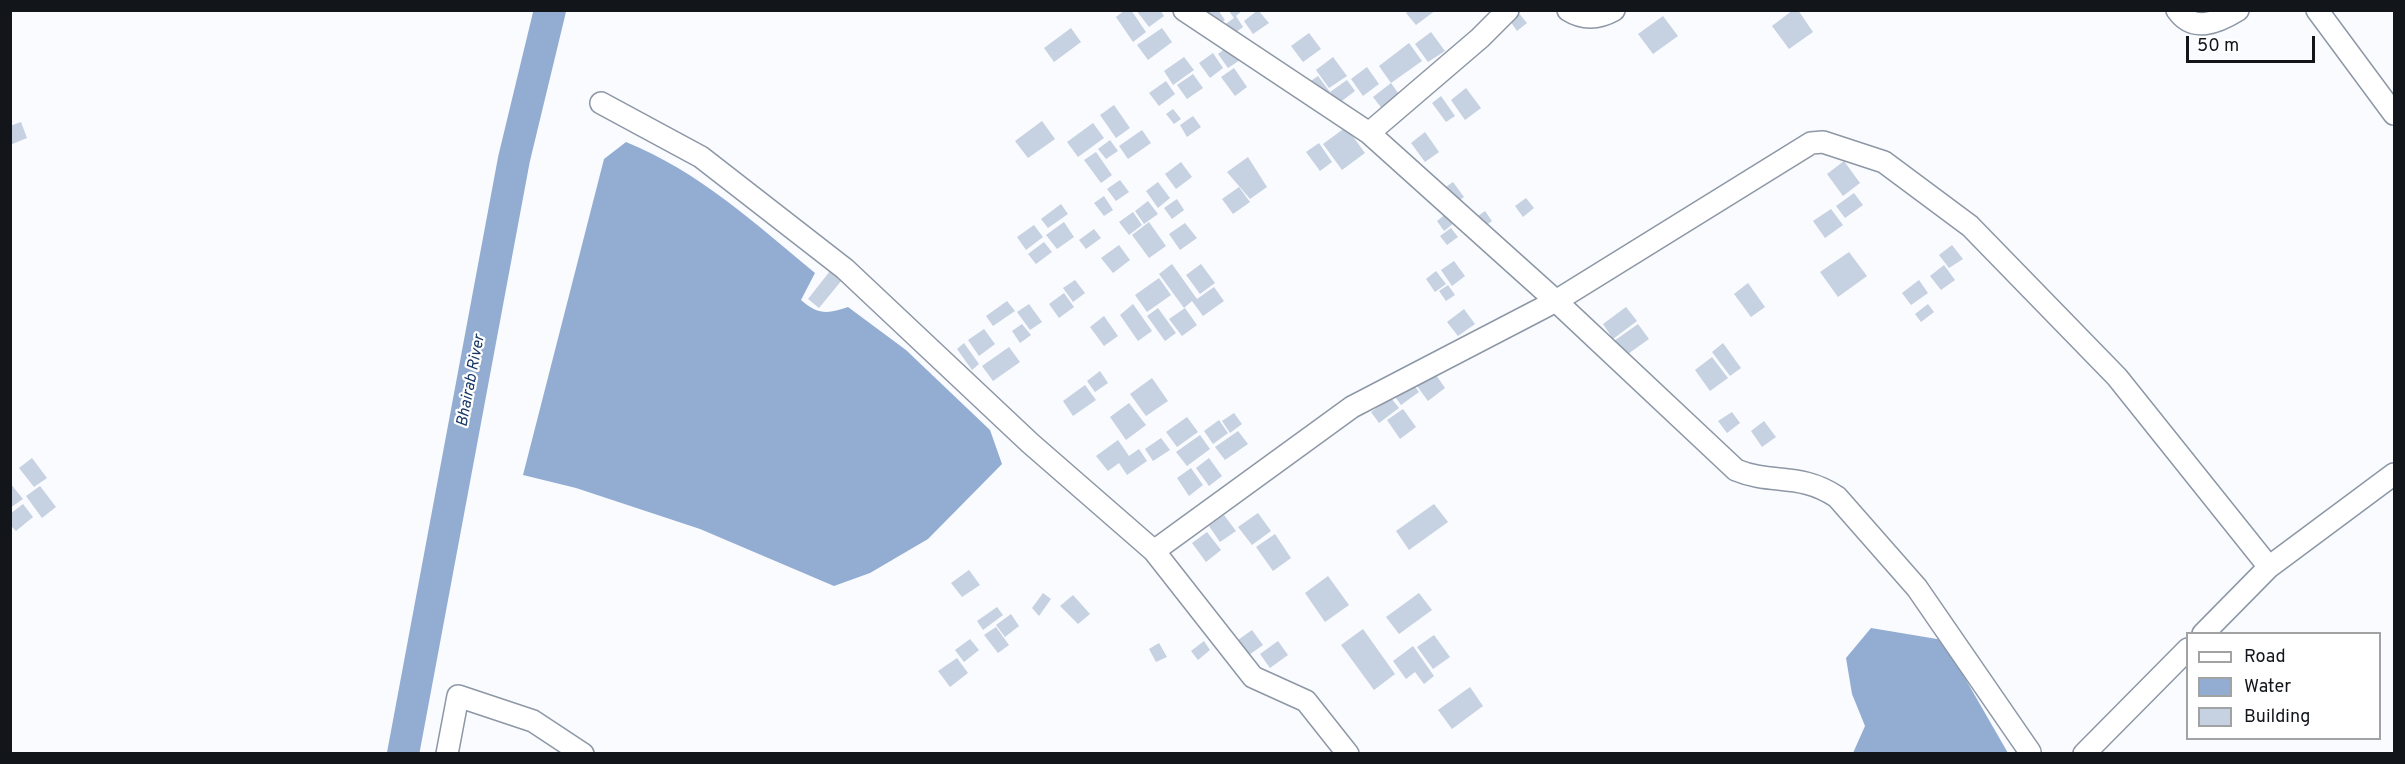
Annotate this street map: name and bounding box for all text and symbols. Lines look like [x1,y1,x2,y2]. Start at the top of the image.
scale bar [2189,24,2318,62]
text: 50 m [2197,35,2239,58]
water label: Bhairab River [454,333,490,429]
legend [2186,632,2381,740]
text: Road [2244,646,2286,669]
text: Water [2244,676,2291,699]
text: Building [2244,706,2310,729]

